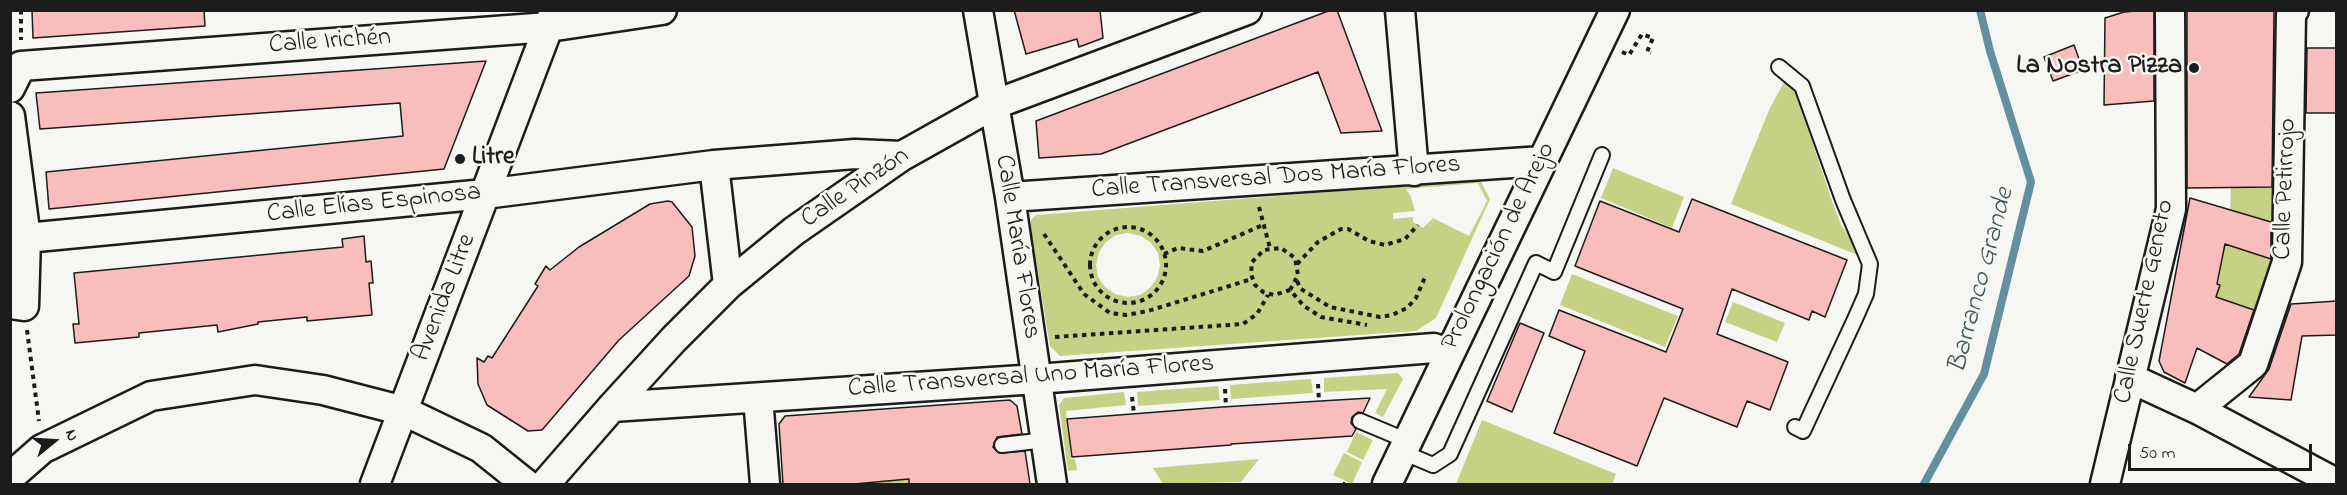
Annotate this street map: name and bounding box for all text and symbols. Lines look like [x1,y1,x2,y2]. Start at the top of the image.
street label: Calle Irichén [268,23,392,63]
place label: La Nostra Pizza [2016,52,2182,84]
marker: La Nostra Pizza [2187,61,2201,75]
street label: Calle Petirrojo [2269,118,2305,260]
street label: Prolongación de Arejo [1436,138,1564,356]
street label: Calle Pinzón [796,142,916,236]
place label: Litre [472,143,515,175]
street label: Calle Transversal Dos María Flores [1090,151,1462,207]
marker: Litre [453,152,467,166]
street label: Calle María Flores [986,153,1046,341]
street label: Calle Elías Espinosa [265,178,483,232]
water label: Barranco Grande [1943,185,2023,377]
street label: Calle Suerte Geneto [2109,197,2183,407]
street label: Avenida Litre [407,230,485,366]
street label: Calle Transversal Uno María Flores [847,350,1215,406]
north arrow [24,411,84,471]
text: N [58,427,84,444]
scale bar [2131,432,2316,470]
text: 50 m [2139,441,2176,467]

